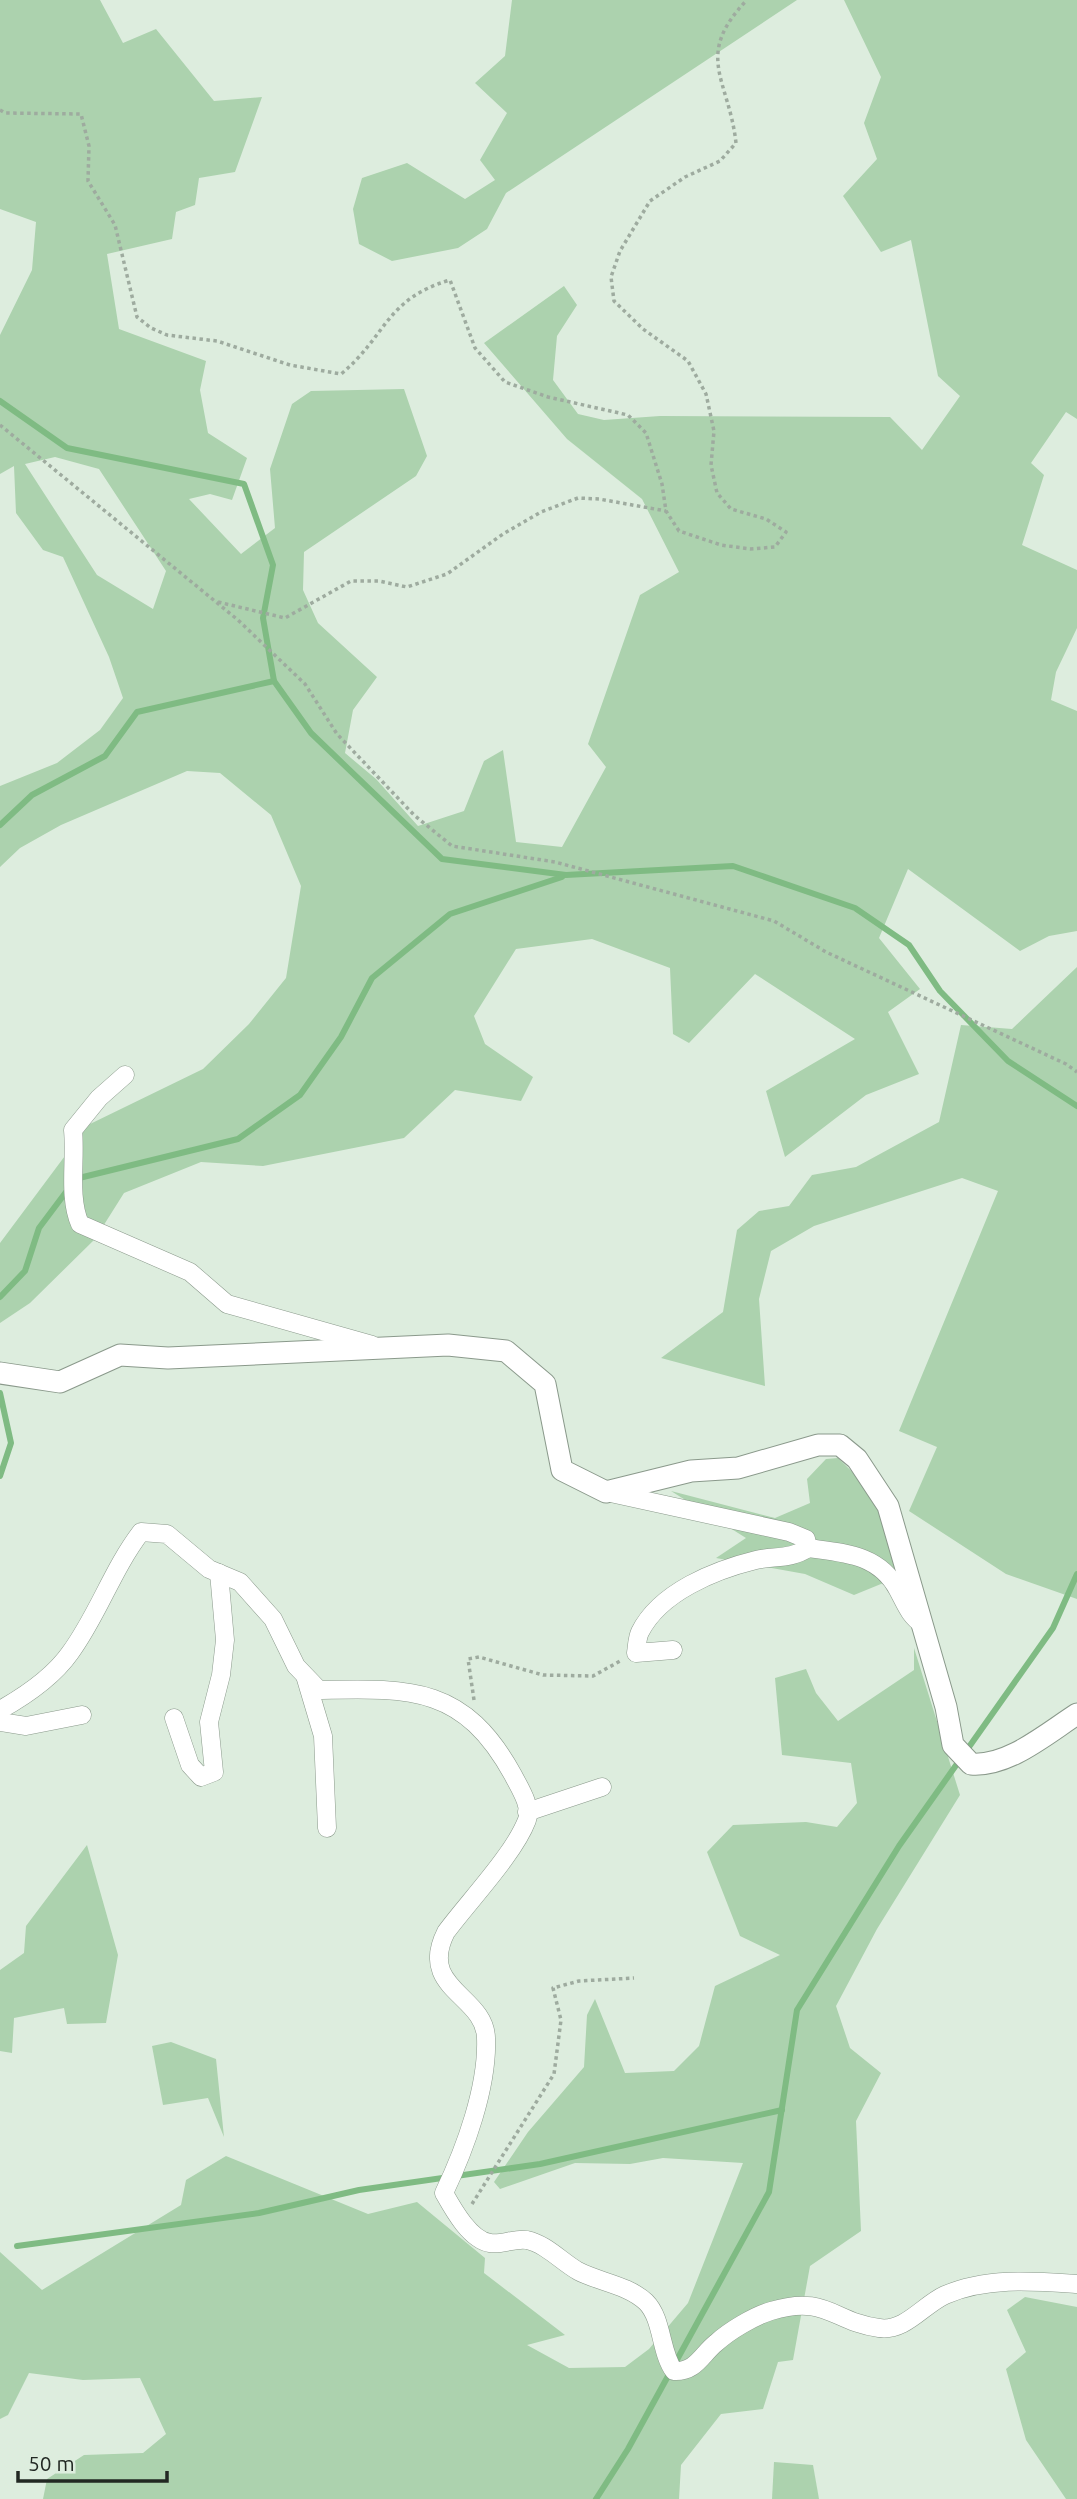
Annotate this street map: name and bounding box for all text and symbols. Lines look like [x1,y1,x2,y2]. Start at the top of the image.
scale bar [18,2440,166,2484]
text: 50 m [28,2451,75,2475]

